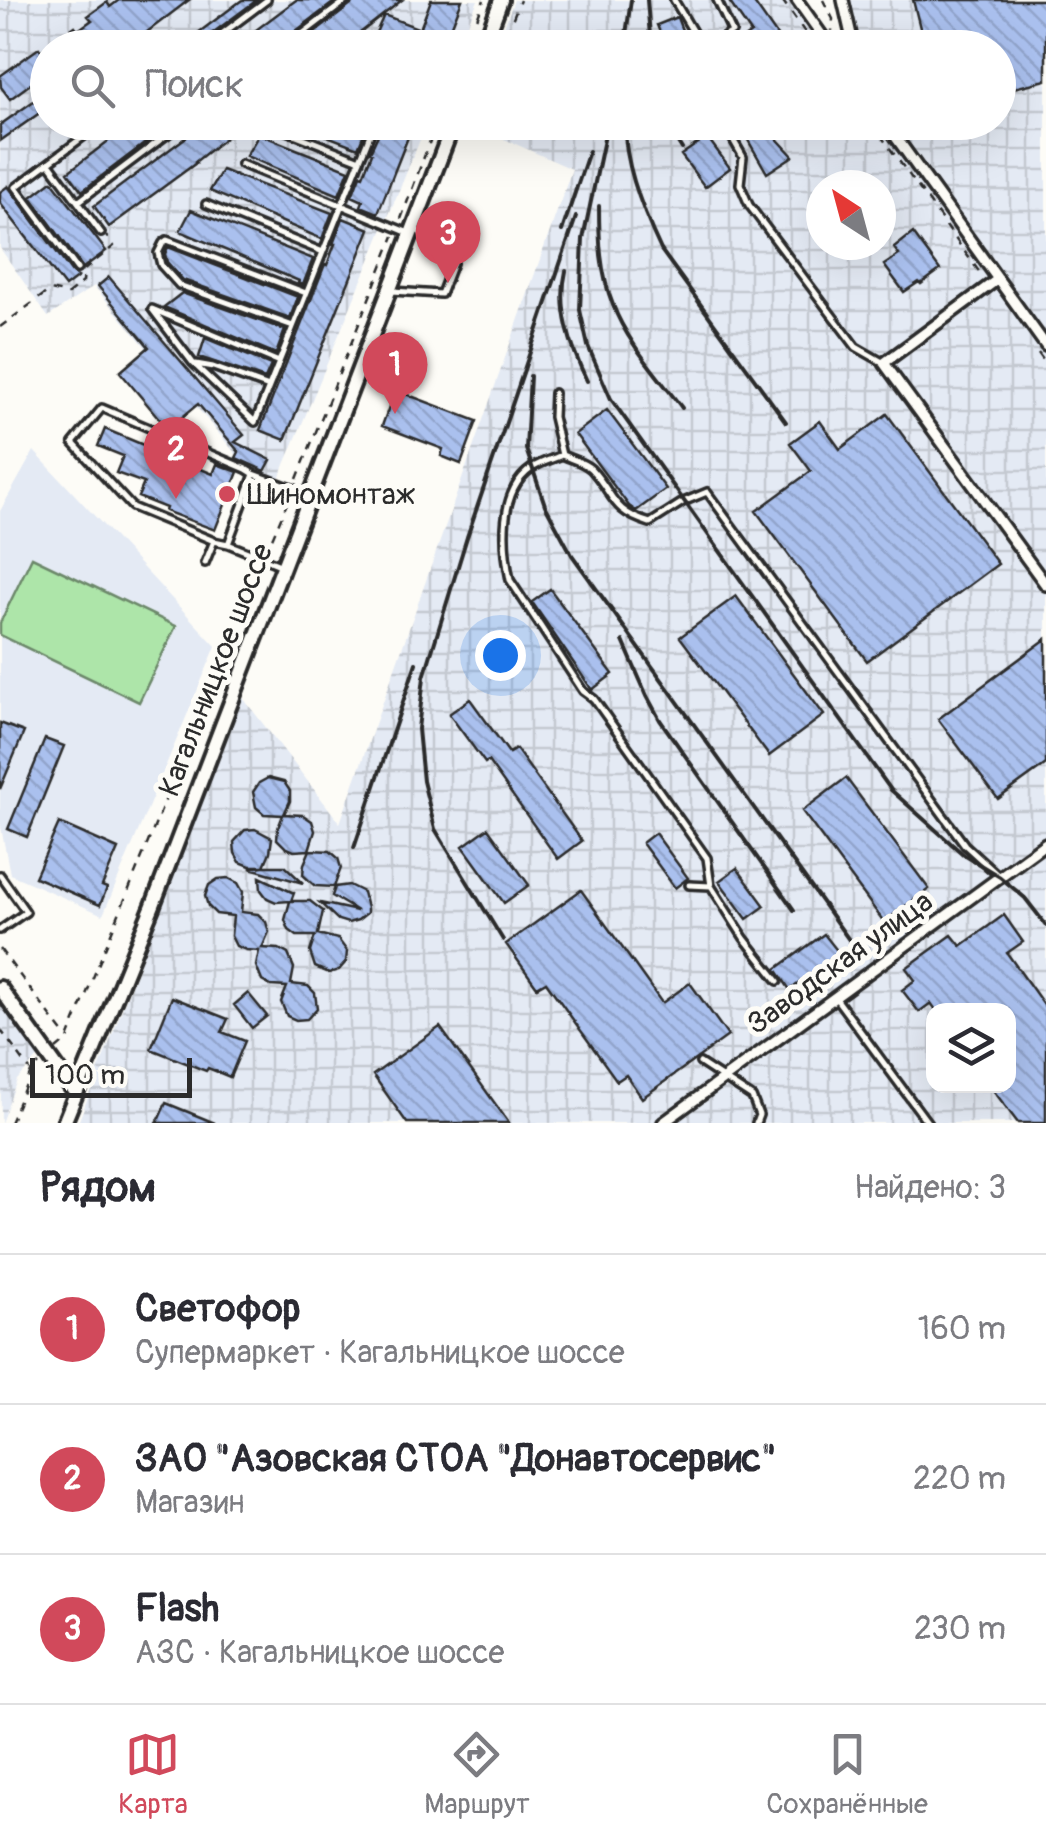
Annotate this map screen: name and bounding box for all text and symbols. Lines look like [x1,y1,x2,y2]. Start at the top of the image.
search box [30,30,1016,140]
icon: search [65,58,120,113]
text: Поиск [145,61,244,109]
north arrow [806,170,896,260]
pin: 3 [416,200,480,283]
pin: 1 [362,332,428,414]
pin: 2 [144,416,208,499]
place label: Шиномонтаж [247,476,416,513]
marker: Шиномонтаж [216,483,238,505]
street label: Кагальницкое шоссе [151,538,281,802]
your location [475,630,526,681]
street label: Заводская улица [740,883,940,1043]
map controls [926,1003,1016,1093]
button: layers [926,1003,1016,1093]
scale bar [30,1053,192,1098]
text: 100 m [45,1058,125,1093]
text: Рядом [40,1162,156,1214]
text: Найдено: 3 [854,1168,1006,1208]
text: Светофор [135,1285,301,1333]
text: 1 [66,1309,79,1349]
text: 160 m [918,1309,1006,1349]
text: Супермаркет · Кагальницкое шоссе [135,1333,625,1373]
text: ЗАО "Азовская СТОА "Донавтосервис" [135,1435,776,1483]
text: 2 [64,1459,81,1499]
text: 220 m [913,1459,1006,1499]
text: Магазин [135,1483,244,1523]
text: Flash [135,1585,219,1633]
text: 3 [64,1609,81,1649]
text: 230 m [914,1609,1006,1649]
text: АЗС · Кагальницкое шоссе [135,1633,504,1673]
tab: Карта [118,1727,188,1822]
tab: Маршрут [424,1727,530,1822]
tab: Сохранённые [766,1727,928,1822]

